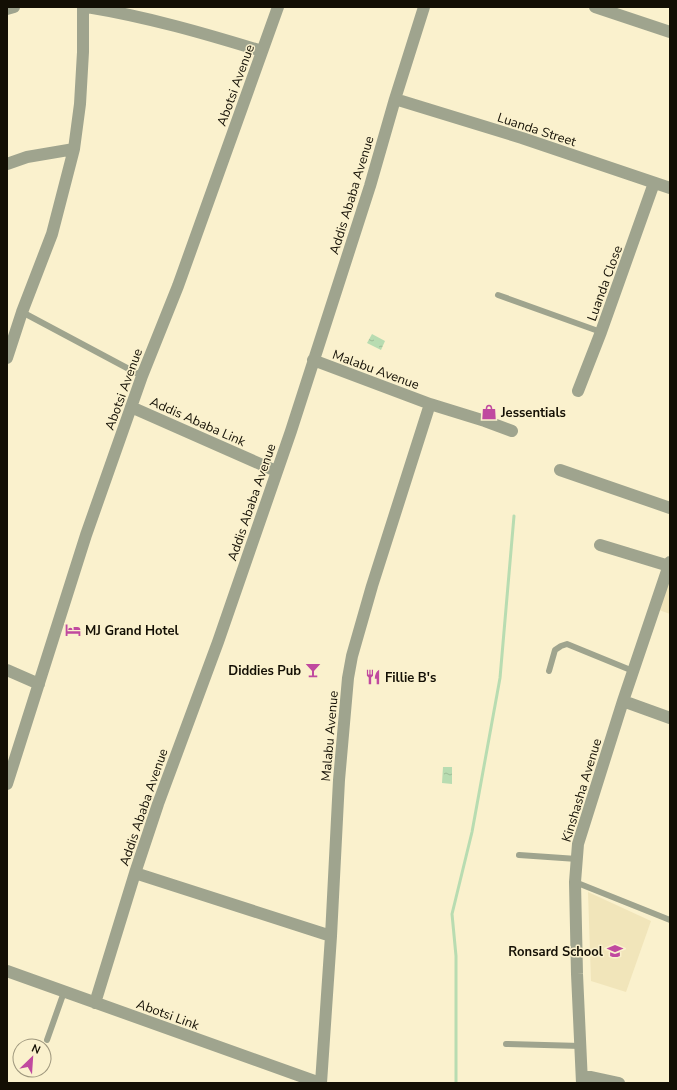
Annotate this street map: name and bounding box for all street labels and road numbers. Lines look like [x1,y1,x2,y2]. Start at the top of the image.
street label: Abotsi Avenue [213,42,259,129]
street label: Luanda Street [495,109,579,151]
street label: Addis Ababa Avenue [325,134,379,257]
street label: Luanda Close [583,243,627,324]
street label: Abotsi Avenue [101,346,147,433]
street label: Malabu Avenue [330,346,422,394]
street label: Addis Ababa Link [147,393,249,451]
street label: Addis Ababa Avenue [223,441,281,563]
street label: Malabu Avenue [317,690,343,782]
street label: Kinshasha Avenue [558,736,606,844]
street label: Addis Ababa Avenue [115,746,173,868]
street label: Abotsi Link [134,995,202,1035]

